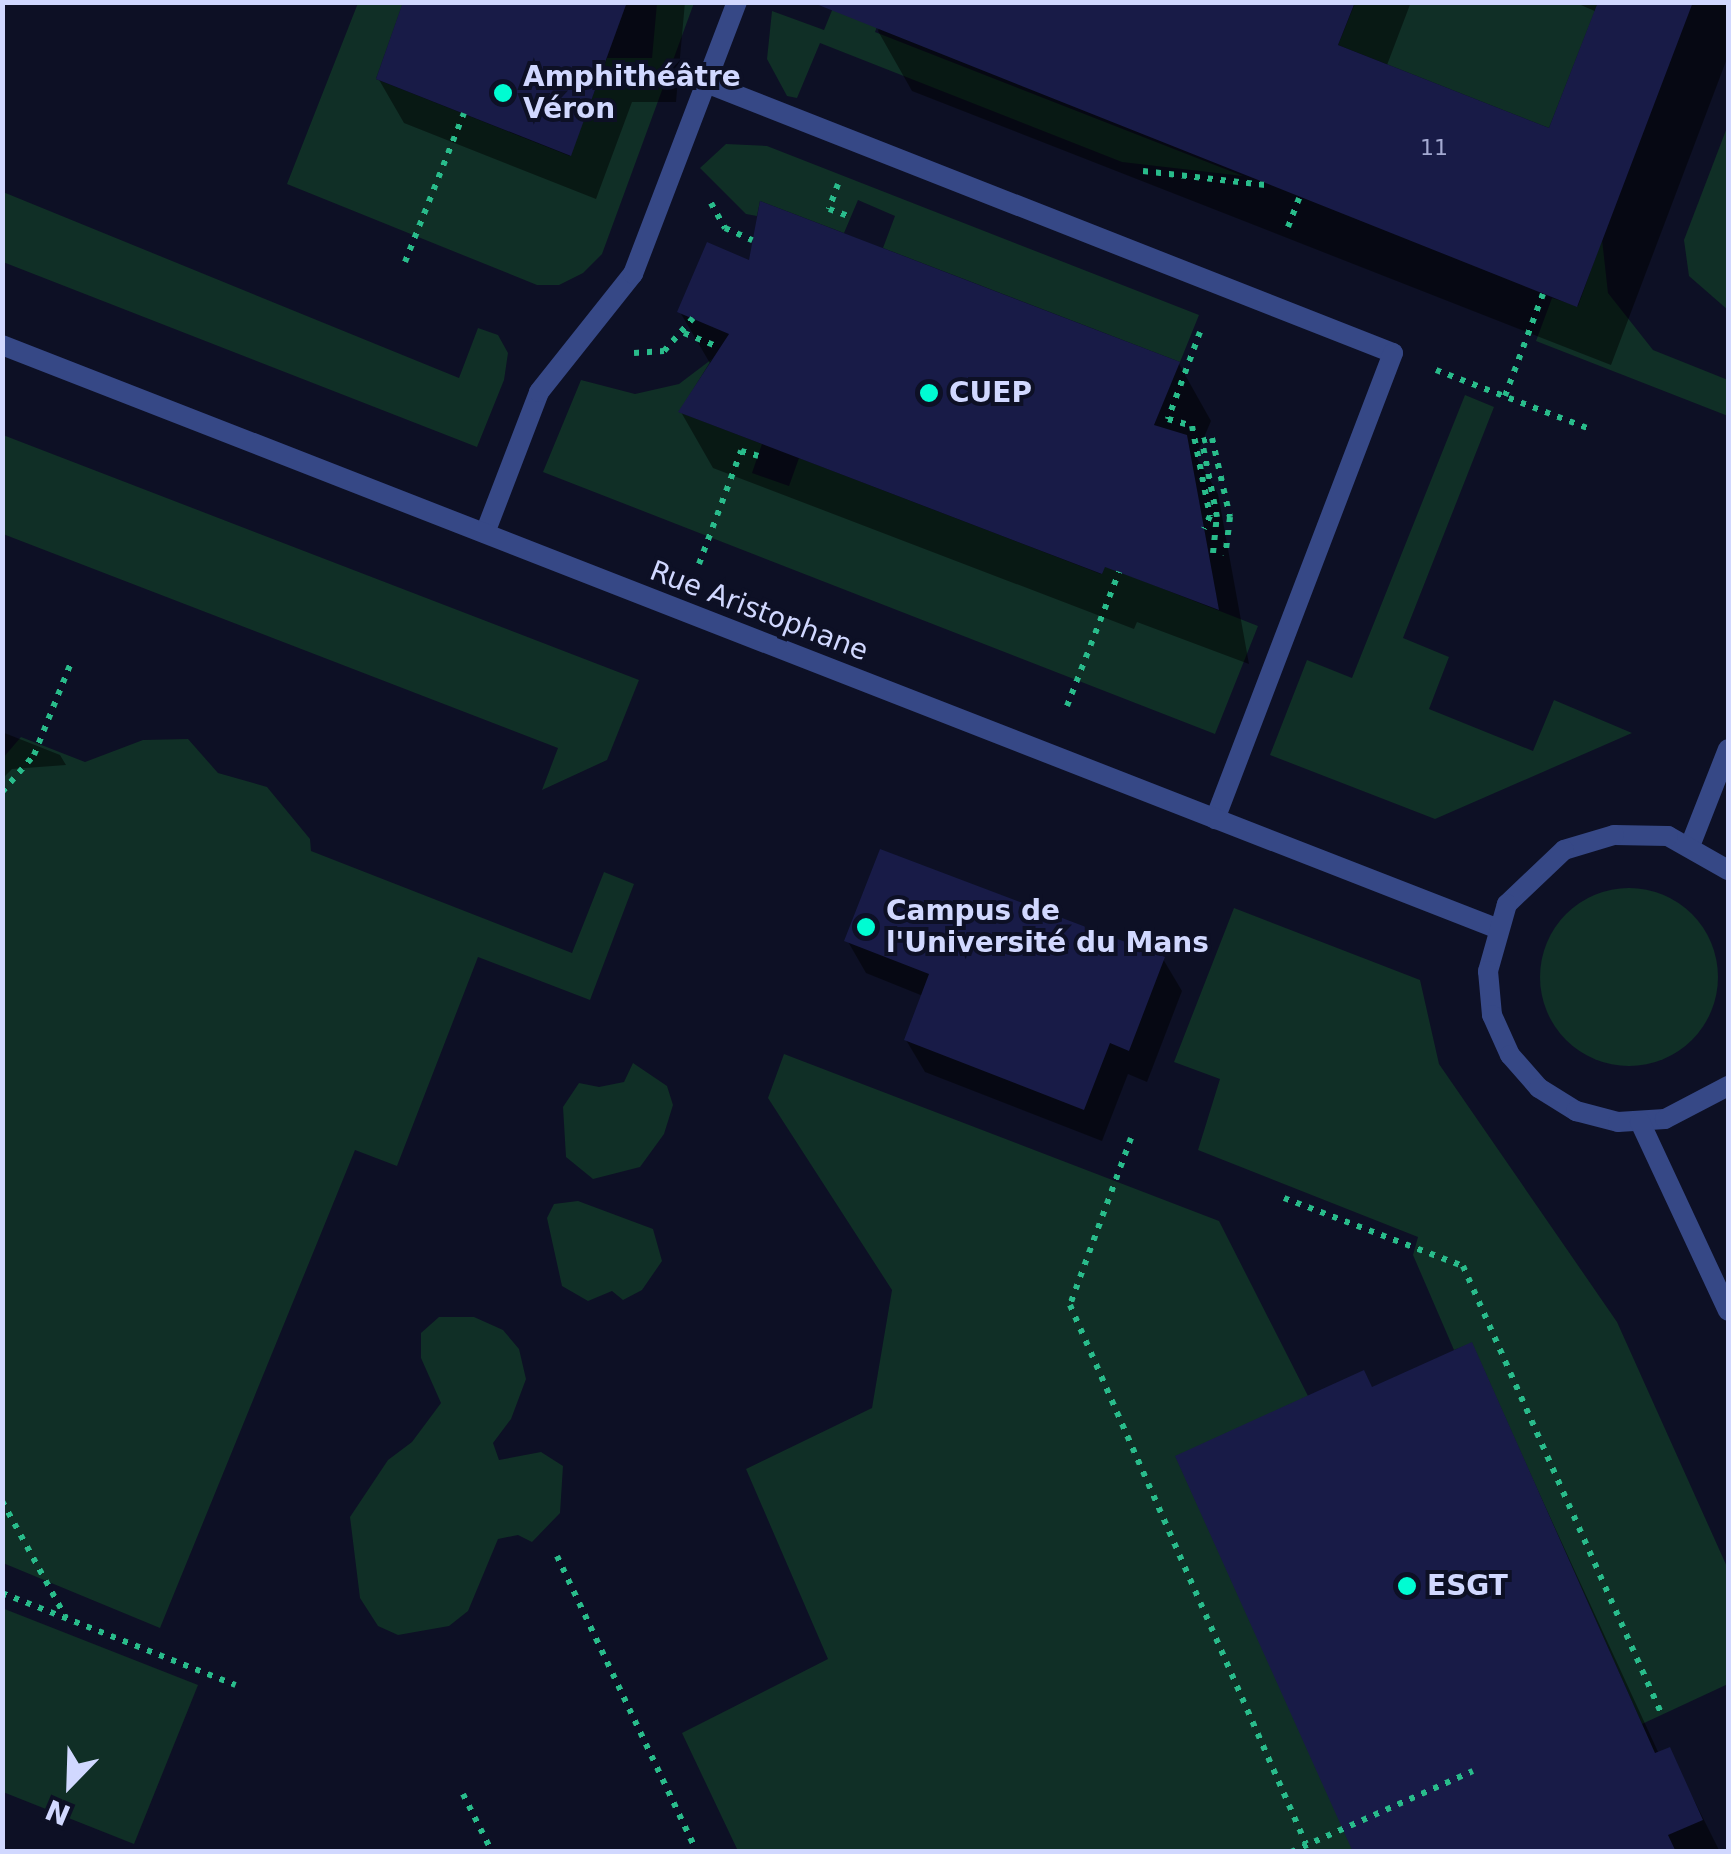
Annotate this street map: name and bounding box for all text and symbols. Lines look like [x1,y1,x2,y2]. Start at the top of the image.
place label: Amphithéâtre Véron [523,60,741,126]
marker: Amphithéâtre Véron [492,82,514,104]
house number: 11 [1420,135,1448,161]
place label: CUEP [949,376,1032,410]
marker: CUEP [918,382,940,404]
street label: Rue Aristophane [645,554,873,668]
place label: Campus de l'Université du Mans [886,894,1209,960]
marker: Campus de l'Université du Mans [855,916,877,938]
place label: ESGT [1427,1569,1508,1603]
marker: ESGT [1396,1575,1418,1597]
north arrow [20,1734,120,1834]
text: N [41,1792,75,1832]

